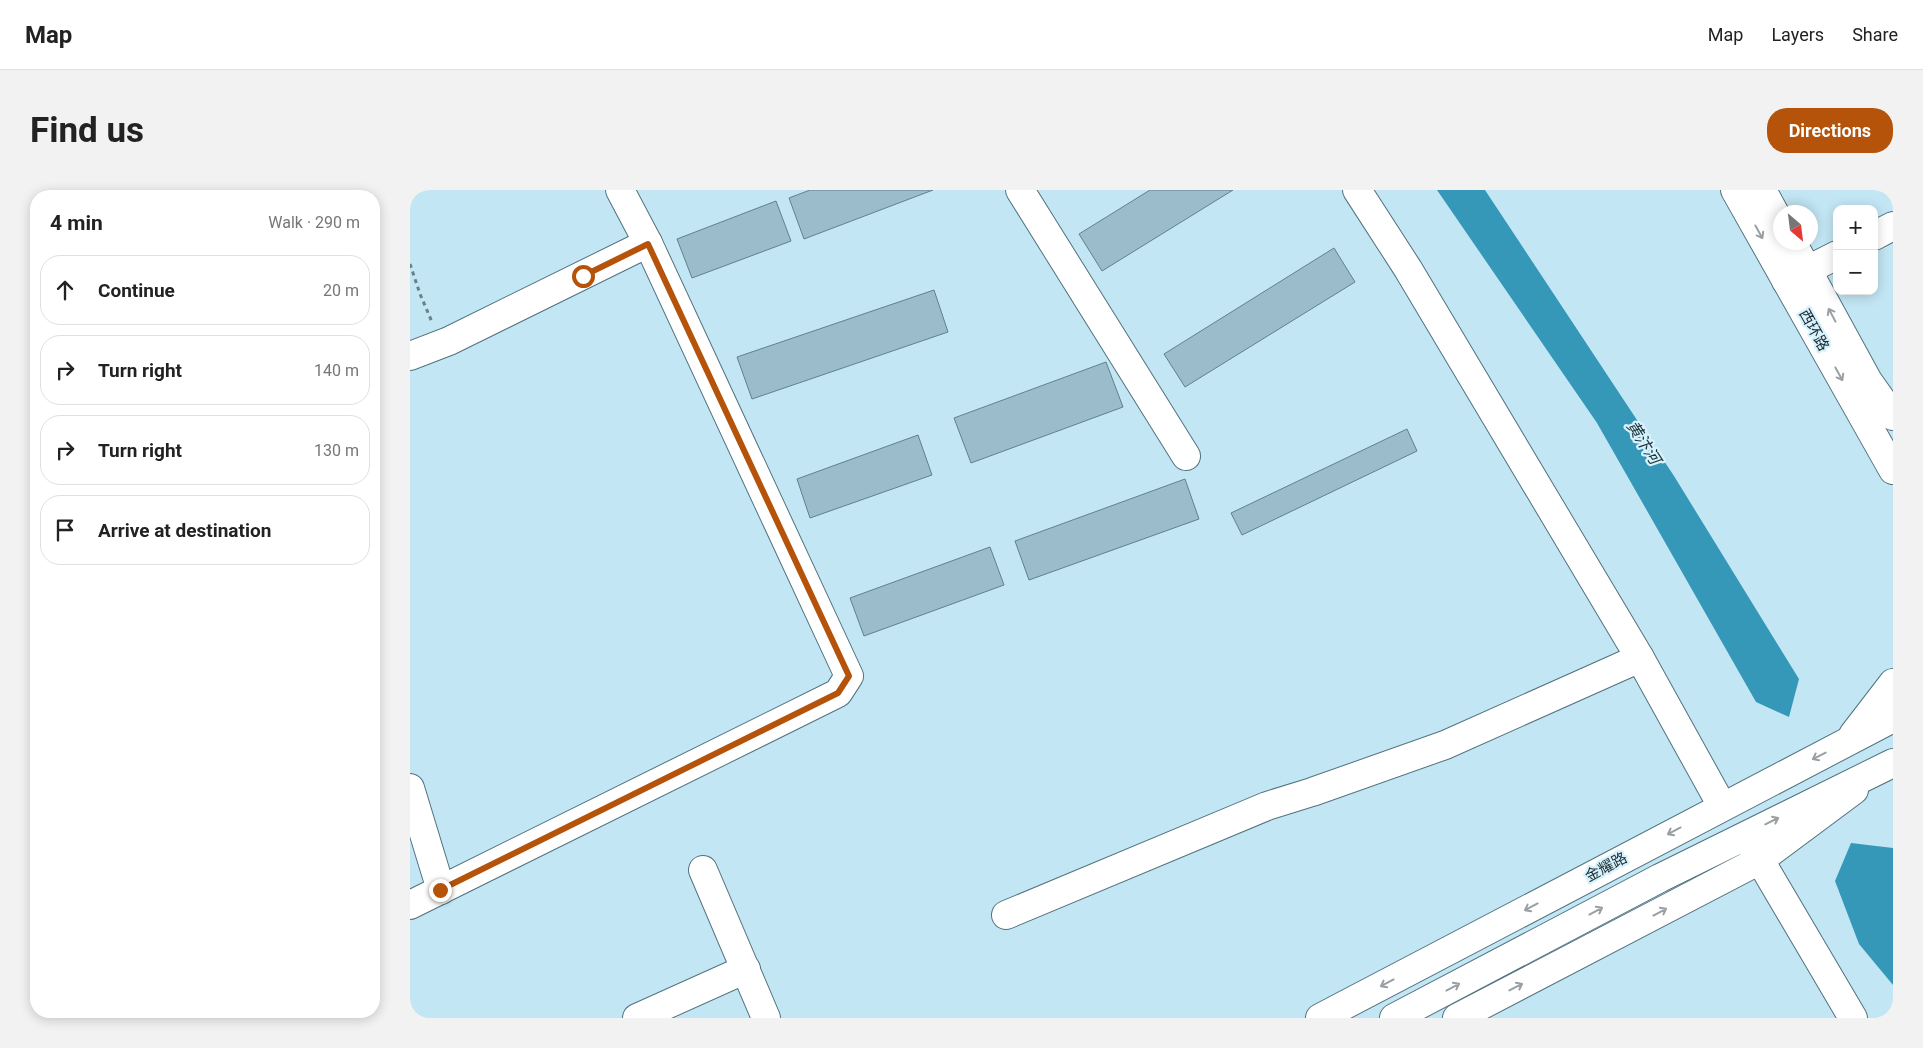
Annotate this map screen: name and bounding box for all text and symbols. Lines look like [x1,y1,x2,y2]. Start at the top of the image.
text: Map [25,21,72,49]
text: Map [1708,24,1743,45]
text: Layers [1771,24,1824,45]
text: Share [1852,24,1898,45]
button: Directions [1767,108,1893,153]
text: Find us [30,110,144,151]
north arrow [1773,205,1818,250]
map controls [1833,205,1878,295]
button: + [1833,205,1878,250]
text: 4 min [50,211,103,235]
text: Walk · 290 m [268,213,360,232]
one-way arrow [1754,225,1764,240]
button: − [1833,250,1878,295]
route start [572,265,595,288]
icon: ahead [51,276,79,304]
text: Continue [98,279,175,302]
text: 20 m [323,281,359,300]
street label: 西环路 [1795,306,1833,354]
one-way arrow [1827,307,1837,322]
icon: right [51,356,79,384]
text: Turn right [98,359,182,382]
text: 140 m [314,361,359,380]
one-way arrow [1835,366,1844,381]
water label: 黄汴河 [1623,417,1666,470]
icon: right [51,436,79,464]
text: Turn right [98,439,182,462]
text: 130 m [314,441,359,460]
icon: arrive [51,516,79,544]
text: Arrive at destination [98,519,271,542]
one-way arrow [1811,751,1826,761]
one-way arrow [1764,816,1779,826]
one-way arrow [1667,826,1682,836]
street label: 金耀路 [1582,848,1630,886]
route end [429,879,452,902]
one-way arrow [1523,902,1538,912]
one-way arrow [1589,906,1604,916]
one-way arrow [1652,907,1667,916]
one-way arrow [1380,979,1395,988]
one-way arrow [1445,982,1460,992]
one-way arrow [1508,982,1523,992]

